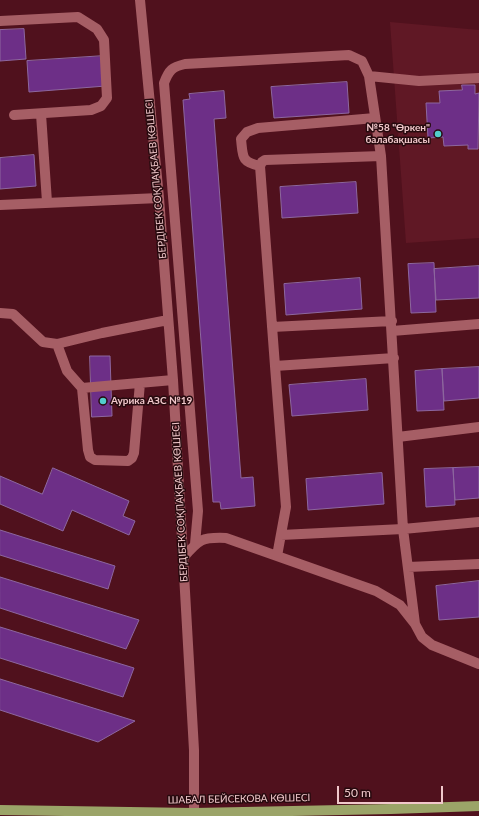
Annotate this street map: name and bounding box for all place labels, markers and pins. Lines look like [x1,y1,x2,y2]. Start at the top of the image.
place label: №58 "Өркен" балабақшасы [365,122,430,146]
marker: №58 "Өркен" балабақшасы [433,129,443,139]
place label: Аурика АЗС №19 [111,395,192,407]
marker: Аурика АЗС №19 [98,396,108,406]

